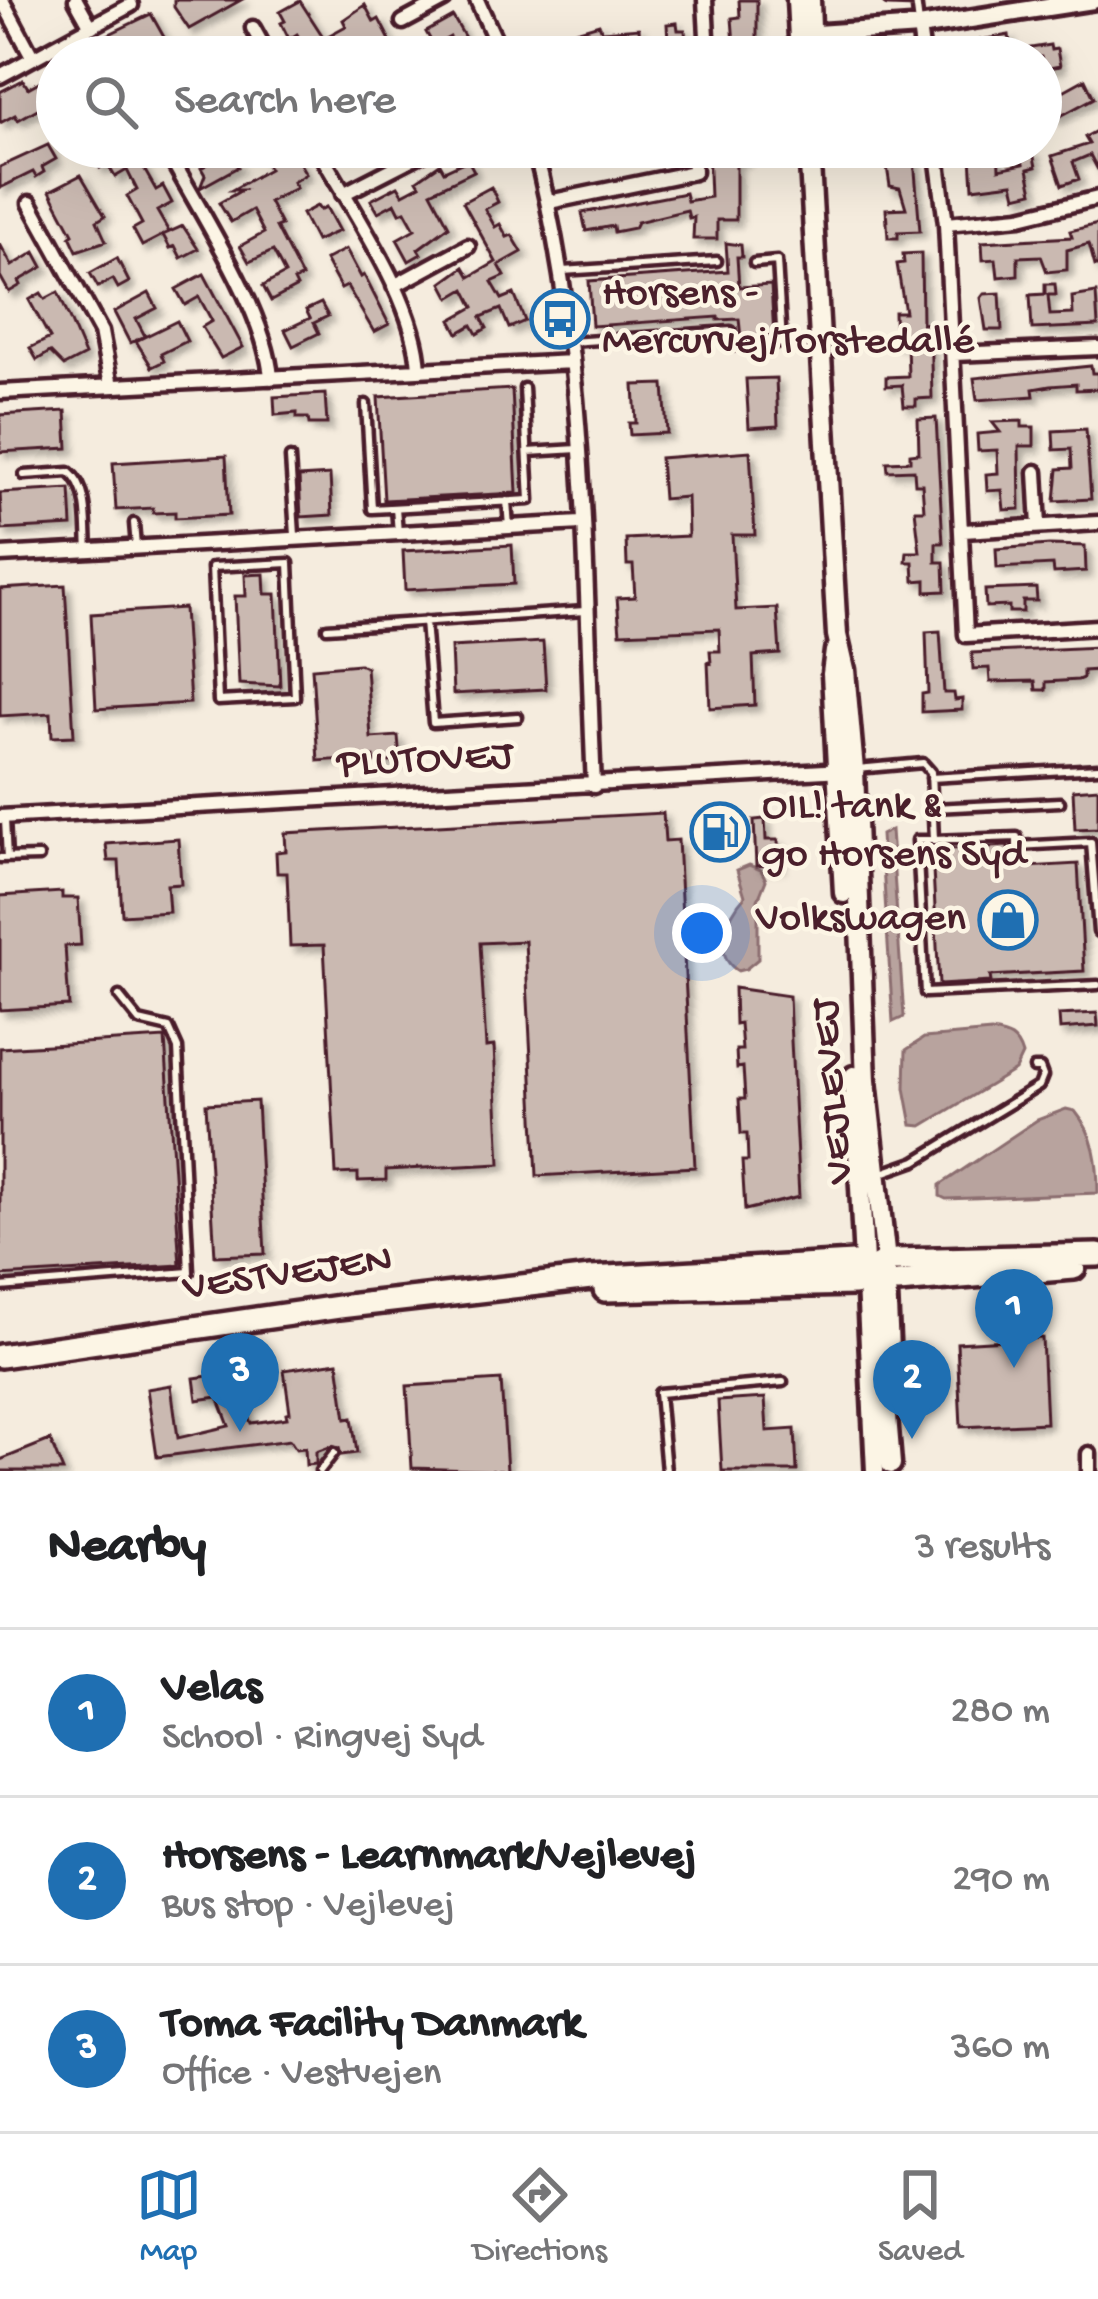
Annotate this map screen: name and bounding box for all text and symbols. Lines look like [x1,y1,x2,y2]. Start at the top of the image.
search box [36,36,1062,168]
icon: search [78,69,144,135]
text: Search here [174,76,396,129]
place label: Horsens - Mercurvej/Torstedallé [602,271,976,368]
bus stop icon: Horsens - Mercurvej/Torstedallé [529,288,591,350]
street label: PLUTOVEJ [334,733,516,791]
place label: OIL! tank & go Horsens Syd [762,784,1029,881]
fuel station icon: OIL! tank & go Horsens Syd [689,801,751,863]
shop icon: Volkswagen [977,889,1039,951]
place label: Volkswagen [755,896,966,945]
your location [672,903,732,963]
street label: VEJLEVEJ [802,995,868,1186]
street label: VESTVEJEN [179,1237,396,1315]
pin: 1 [975,1269,1053,1368]
pin: 3 [201,1333,279,1432]
pin: 2 [873,1340,951,1439]
text: Nearby [48,1519,206,1579]
text: 3 results [915,1526,1050,1572]
text: Velas [162,1663,262,1716]
text: 1 [79,1690,95,1736]
text: 280 m [950,1690,1050,1736]
text: School · Ringvej Syd [162,1716,482,1762]
text: Horsens - Learnmark/Vejlevej [162,1831,697,1884]
text: 2 [77,1858,97,1904]
text: 290 m [952,1858,1050,1904]
text: Bus stop · Vejlevej [162,1884,455,1930]
text: Toma Facility Danmark [162,1999,583,2052]
text: 3 [77,2026,97,2072]
text: 360 m [951,2026,1050,2072]
text: Office · Vestvejen [162,2052,441,2098]
tab: Map [136,2162,202,2272]
tab: Directions [473,2162,607,2272]
tab: Saved [878,2162,962,2272]

